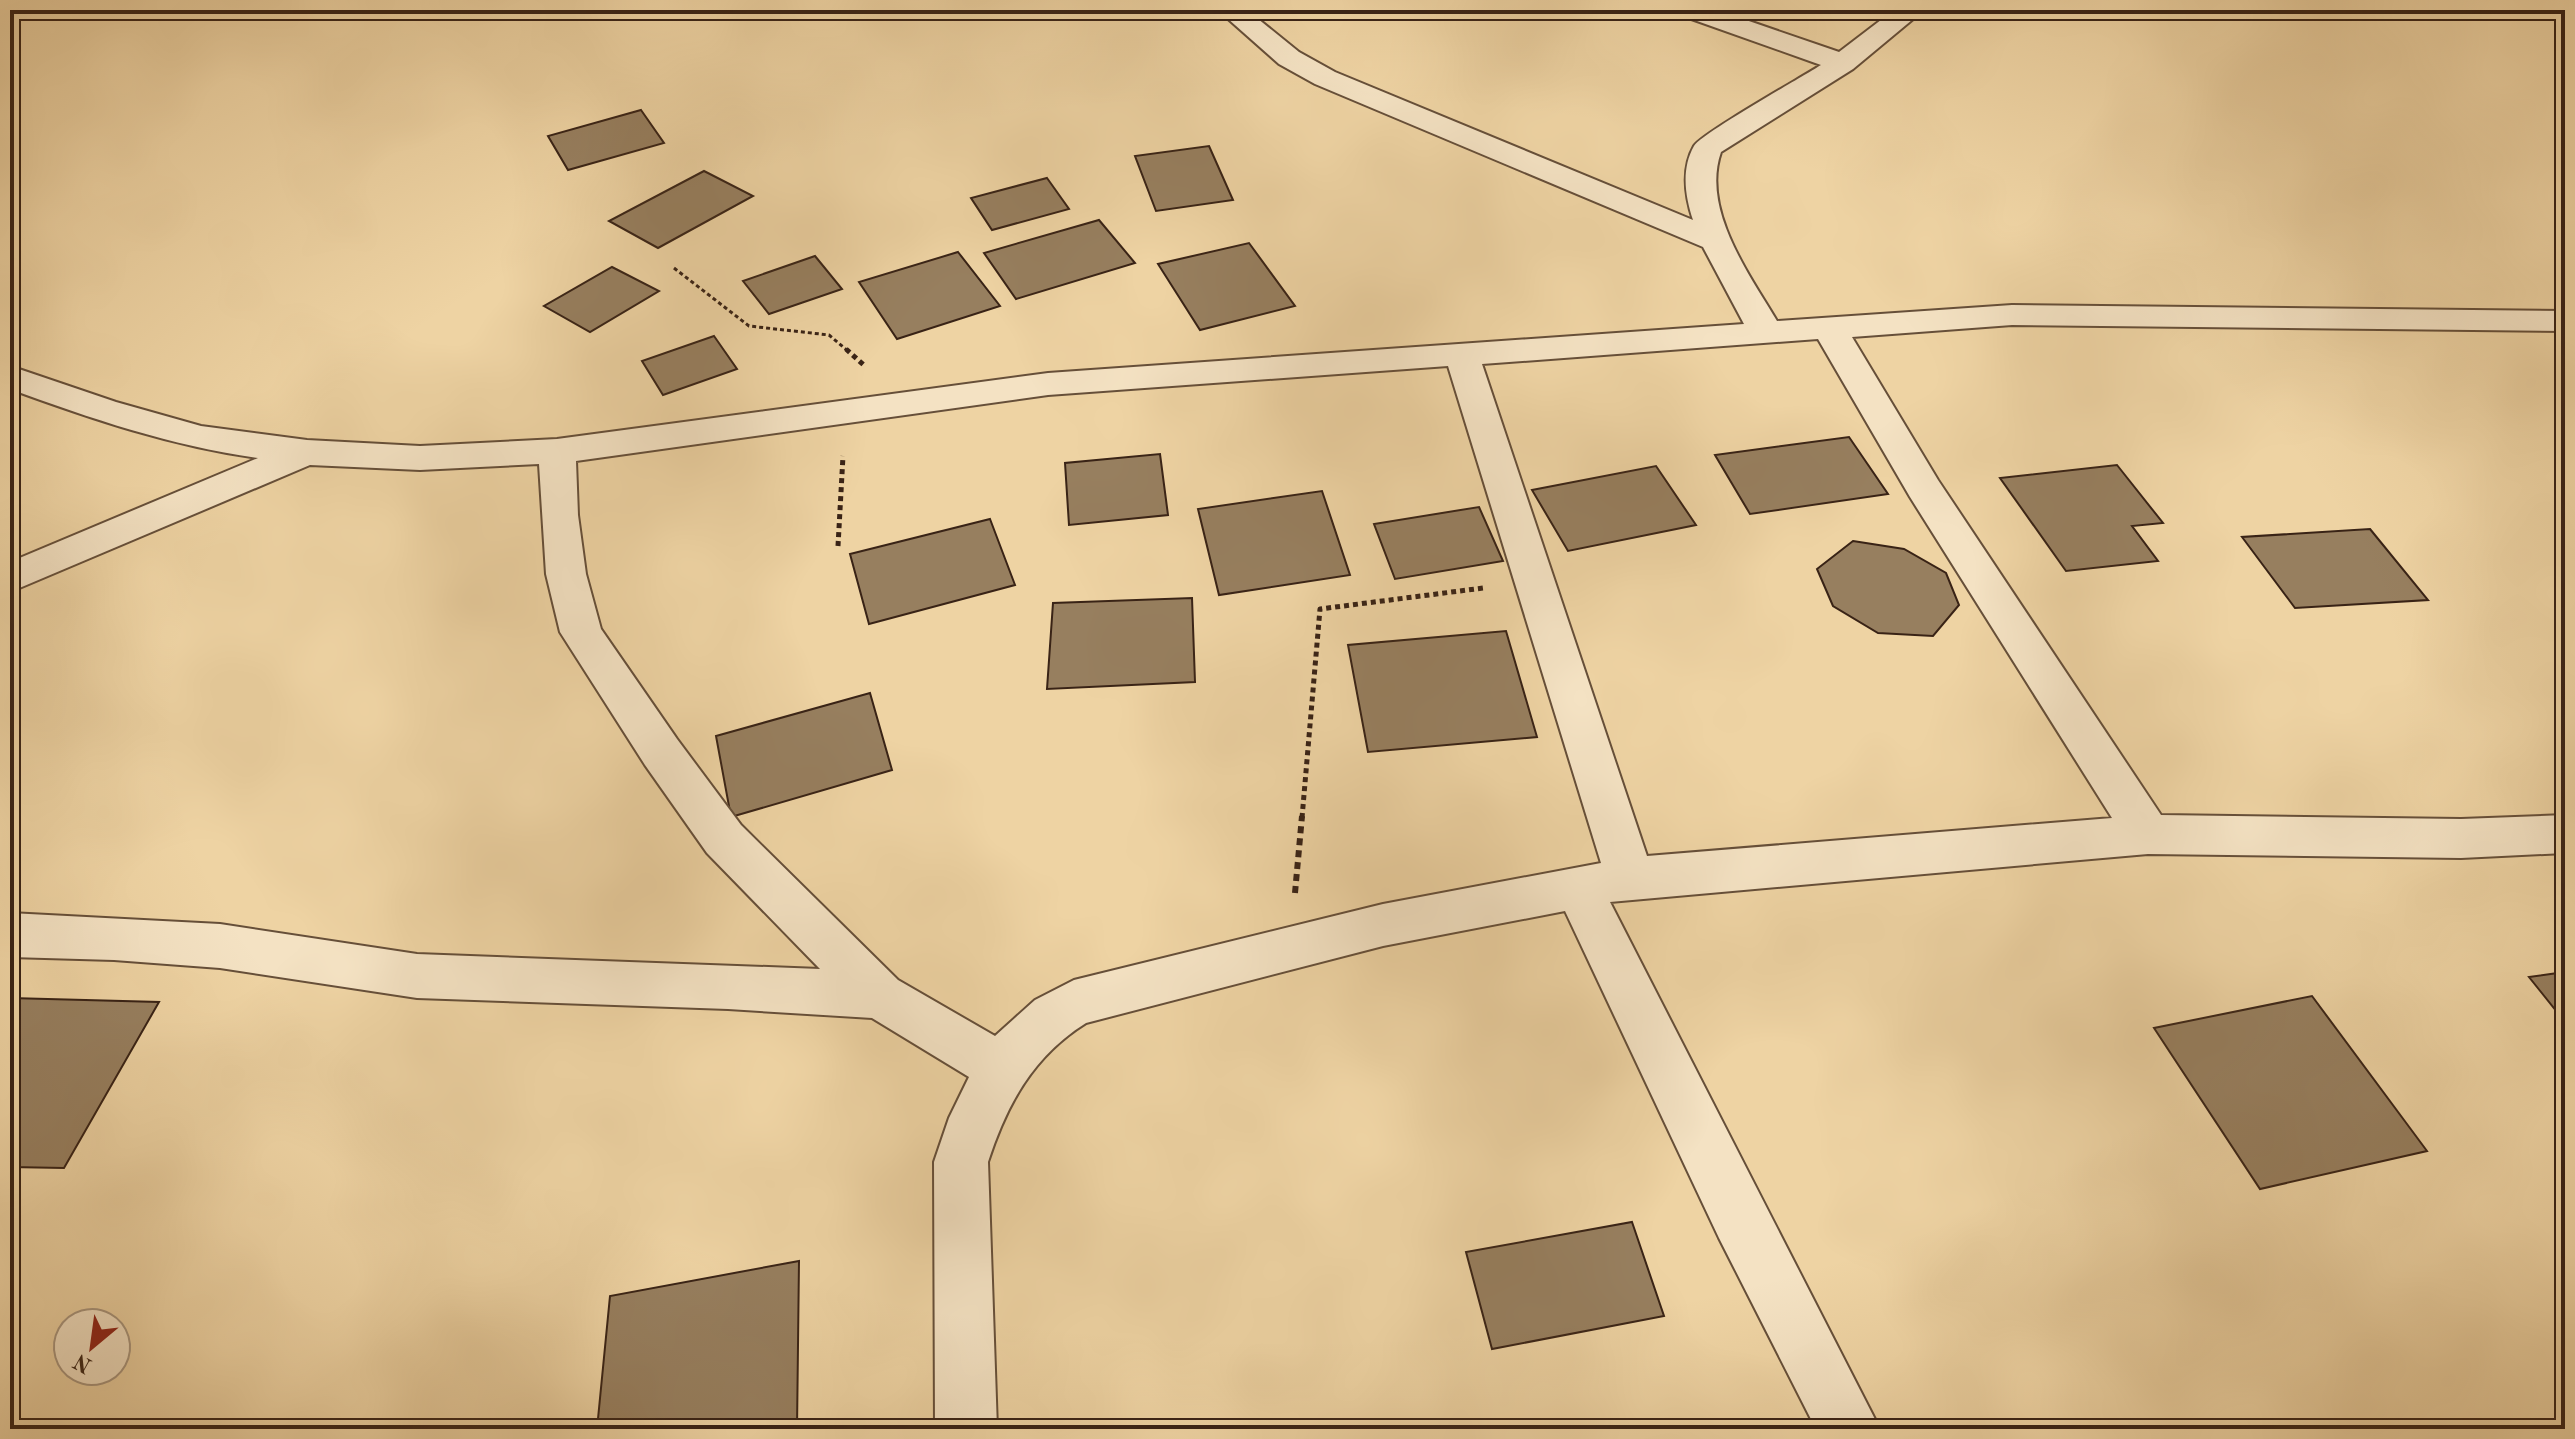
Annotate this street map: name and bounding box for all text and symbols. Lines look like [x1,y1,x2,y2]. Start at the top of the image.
north arrow [52,1307,132,1387]
text: N [70,1349,96,1376]

